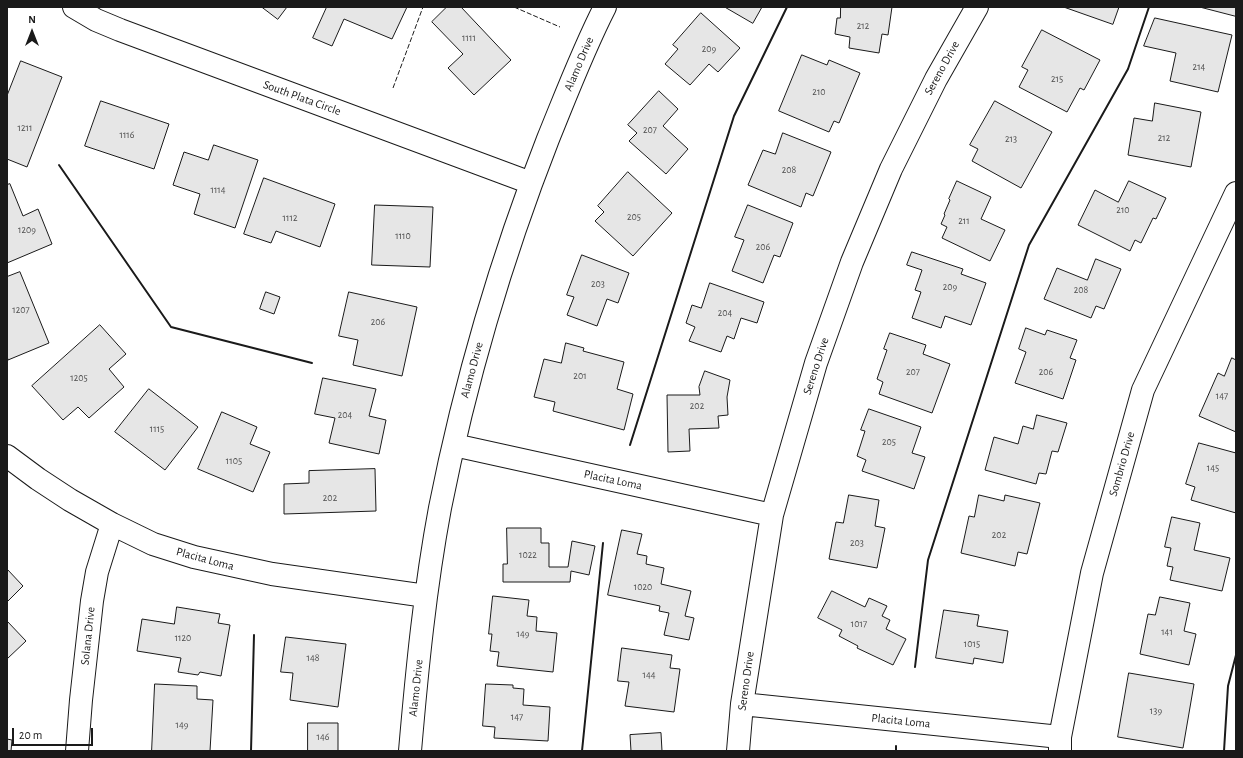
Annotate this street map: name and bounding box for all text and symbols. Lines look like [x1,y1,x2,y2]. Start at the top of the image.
north arrow [12,12,52,52]
text: N [28,14,36,25]
house number: 212 [857,20,869,32]
house number: 1111 [462,32,476,44]
street label: Alamo Drive [561,35,597,93]
street label: Sereno Drive [921,39,963,97]
house number: 209 [702,43,716,55]
house number: 214 [1193,61,1205,73]
house number: 215 [1051,73,1063,85]
street label: South Plata Circle [261,77,343,119]
house number: 210 [812,86,826,98]
house number: 1211 [18,122,32,134]
house number: 207 [643,124,657,136]
house number: 1116 [119,129,135,141]
house number: 212 [1158,132,1170,144]
house number: 213 [1005,133,1017,145]
house number: 208 [782,164,796,176]
house number: 1114 [210,184,226,196]
house number: 210 [1116,204,1130,216]
house number: 205 [627,211,641,223]
house number: 1112 [283,212,297,224]
house number: 211 [958,215,970,227]
house number: 1209 [18,224,36,236]
house number: 1110 [395,230,411,242]
house number: 206 [756,241,770,253]
house number: 203 [591,278,605,290]
house number: 209 [943,281,957,293]
house number: 208 [1074,284,1088,296]
house number: 1207 [12,304,30,316]
house number: 204 [718,307,732,319]
house number: 206 [371,316,385,328]
street label: Sereno Drive [800,336,832,396]
street label: Alamo Drive [458,340,486,400]
house number: 207 [906,366,920,378]
house number: 206 [1039,366,1053,378]
house number: 201 [573,370,587,382]
house number: 1205 [70,372,88,384]
house number: 147 [1216,390,1228,402]
house number: 202 [690,400,704,412]
house number: 204 [338,409,352,421]
house number: 1115 [150,423,164,435]
street label: Sombrio Drive [1106,430,1138,498]
house number: 205 [882,436,896,448]
house number: 1105 [226,455,242,467]
house number: 145 [1207,462,1219,474]
street label: Placita Loma [582,467,644,493]
house number: 202 [323,492,337,504]
house number: 202 [992,529,1006,541]
house number: 203 [850,537,864,549]
street label: Placita Loma [174,544,236,574]
house number: 1022 [519,549,537,561]
house number: 1020 [634,581,652,593]
street label: Solana Drive [78,606,98,666]
house number: 1017 [851,618,867,630]
house number: 141 [1161,626,1173,638]
house number: 149 [517,628,529,640]
house number: 1120 [175,632,191,644]
house number: 1015 [964,638,980,650]
street label: Sereno Drive [735,651,757,711]
house number: 148 [307,652,319,664]
street label: Alamo Drive [406,659,426,717]
house number: 144 [642,669,656,681]
house number: 139 [1150,705,1162,717]
house number: 147 [511,711,523,723]
street label: Placita Loma [871,711,931,731]
house number: 149 [176,719,188,731]
scale bar [14,720,95,746]
text: 20 m [19,729,42,741]
house number: 146 [317,731,329,743]

